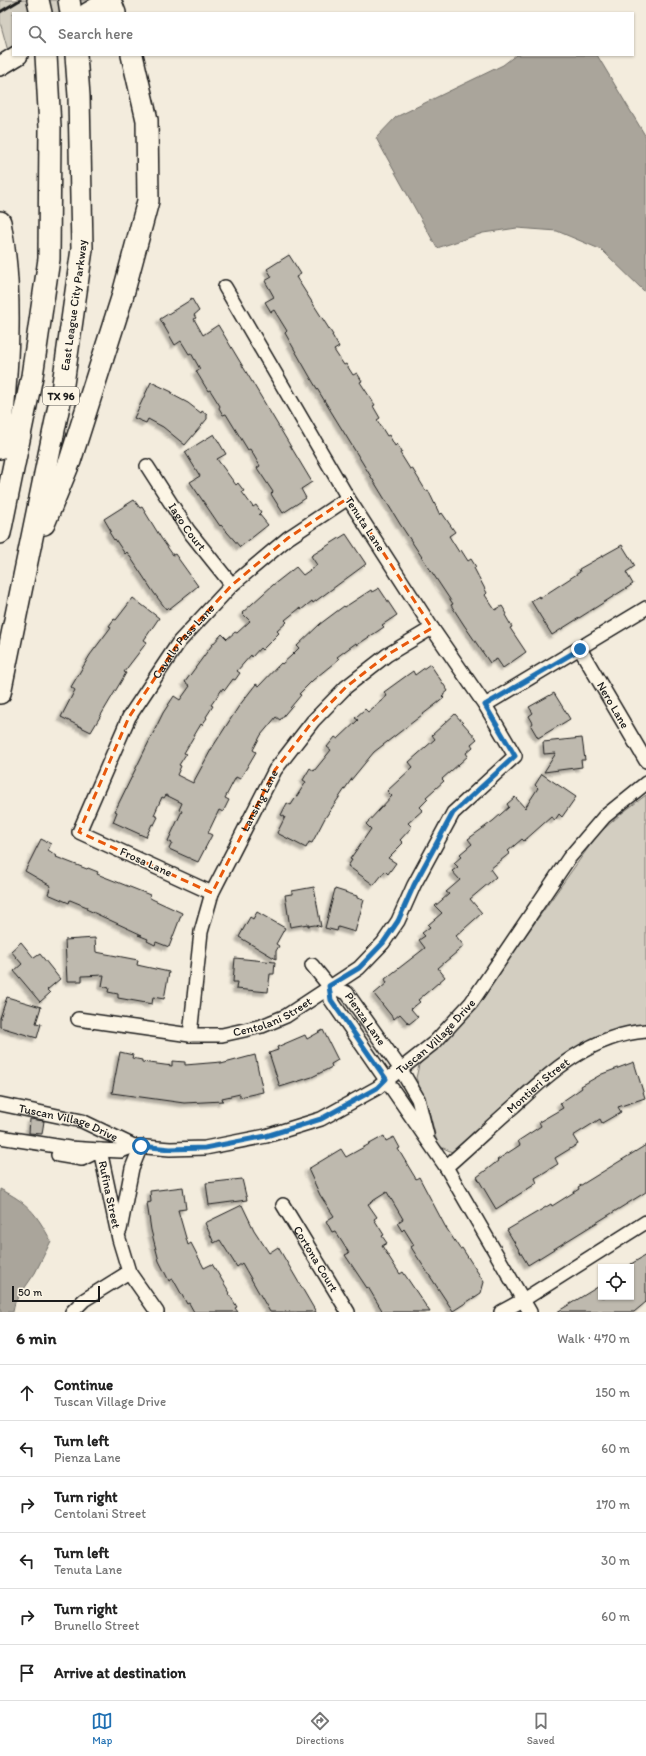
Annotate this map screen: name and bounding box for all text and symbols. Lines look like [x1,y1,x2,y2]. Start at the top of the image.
search box [12,12,634,56]
icon: search [26,23,48,45]
text: Search here [58,25,133,43]
street label: East League City Parkway [58,239,89,372]
road number: TX 96 [43,387,79,405]
street label: Tenuta Lane [342,494,388,554]
street label: Iago Court [166,500,209,554]
street label: Cavallo Pass Lane [149,601,218,681]
route end [571,640,589,658]
street label: Nero Lane [594,679,632,731]
street label: Lansing Lane [238,767,281,834]
street label: Frosa Lane [118,844,175,880]
street label: Pienza Lane [342,990,389,1048]
street label: Centolani Street [232,994,315,1039]
street label: Tuscan Village Drive [393,996,479,1077]
street label: Montieri Street [504,1055,573,1116]
street label: Tuscan Village Drive [17,1101,120,1144]
route start [132,1137,150,1155]
street label: Rufina Street [95,1159,124,1230]
street label: Cortona Court [290,1223,341,1295]
map controls [598,1264,634,1300]
button: locate [598,1264,634,1300]
scale bar [12,1284,100,1303]
text: 50 m [18,1286,42,1299]
text: 6 min [16,1328,57,1348]
text: Walk · 470 m [557,1331,630,1346]
text: Continue [54,1376,113,1394]
icon: ahead [16,1382,38,1404]
text: 150 m [595,1385,630,1400]
text: Tuscan Village Drive [54,1394,166,1409]
text: Turn left [54,1432,109,1450]
icon: left [16,1438,38,1460]
text: 60 m [601,1441,630,1456]
text: Pienza Lane [54,1450,121,1465]
text: Turn right [54,1488,118,1506]
icon: right [16,1494,38,1516]
text: 170 m [596,1497,630,1512]
text: Centolani Street [54,1506,146,1521]
text: Turn left [54,1544,109,1562]
icon: left [16,1550,38,1572]
text: 30 m [601,1553,630,1568]
text: Tenuta Lane [54,1562,122,1577]
text: Turn right [54,1600,118,1618]
icon: right [16,1606,38,1628]
text: 60 m [601,1609,630,1624]
text: Brunello Street [54,1618,139,1633]
icon: arrive [16,1662,38,1684]
text: Arrive at destination [54,1664,186,1682]
tab: Map [91,1710,113,1747]
tab: Directions [296,1710,344,1747]
tab: Saved [527,1710,555,1747]

